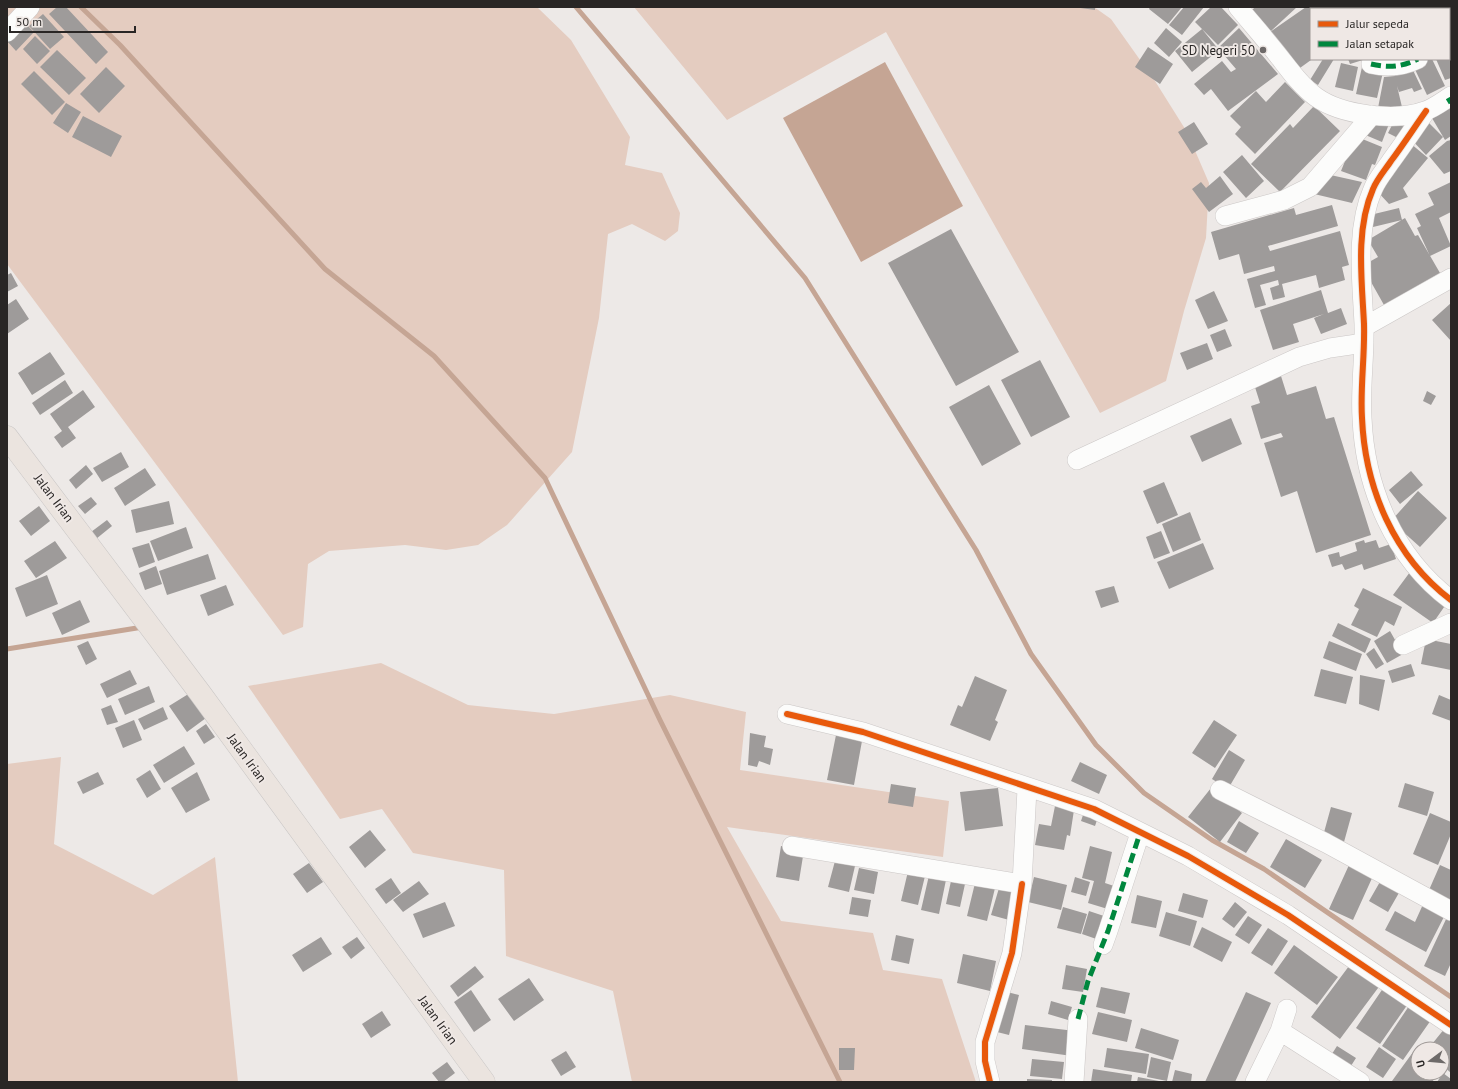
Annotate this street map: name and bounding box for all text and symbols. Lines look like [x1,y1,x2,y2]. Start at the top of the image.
scale bar [10,8,135,34]
legend [1310,8,1450,60]
text: 50 m [16,14,42,29]
text: Jalur sepeda [1345,16,1409,31]
text: Jalan setapak [1345,36,1414,51]
place label: SD Negeri 50 [1182,42,1255,59]
marker: SD Negeri 50 [1258,45,1268,55]
street label: Jalan Irian [30,470,78,526]
street label: Jalan Irian [223,729,270,786]
street label: Jalan Irian [414,991,461,1048]
north arrow [1410,1041,1450,1081]
text: U [1413,1058,1428,1069]

